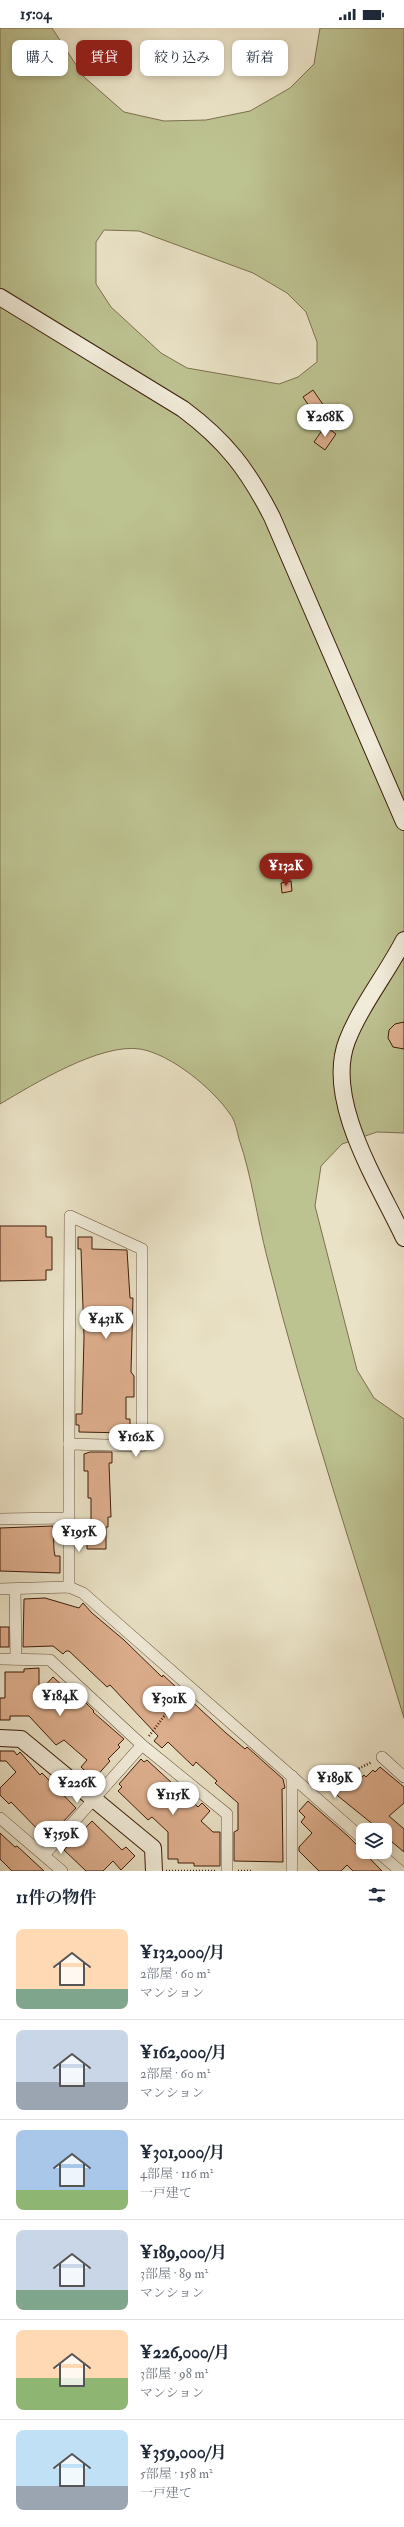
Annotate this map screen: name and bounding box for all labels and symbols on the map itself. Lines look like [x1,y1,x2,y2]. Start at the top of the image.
pin: ¥268K [297,404,353,438]
pin: ¥132K [258,853,314,887]
pin: ¥431K [78,1306,134,1340]
pin: ¥162K [108,1424,164,1458]
pin: ¥195K [51,1519,107,1553]
pin: ¥184K [32,1683,88,1717]
pin: ¥301K [141,1686,197,1720]
pin: ¥189K [307,1765,363,1799]
pin: ¥226K [49,1770,105,1804]
pin: ¥115K [145,1782,201,1816]
pin: ¥359K [33,1821,89,1855]

